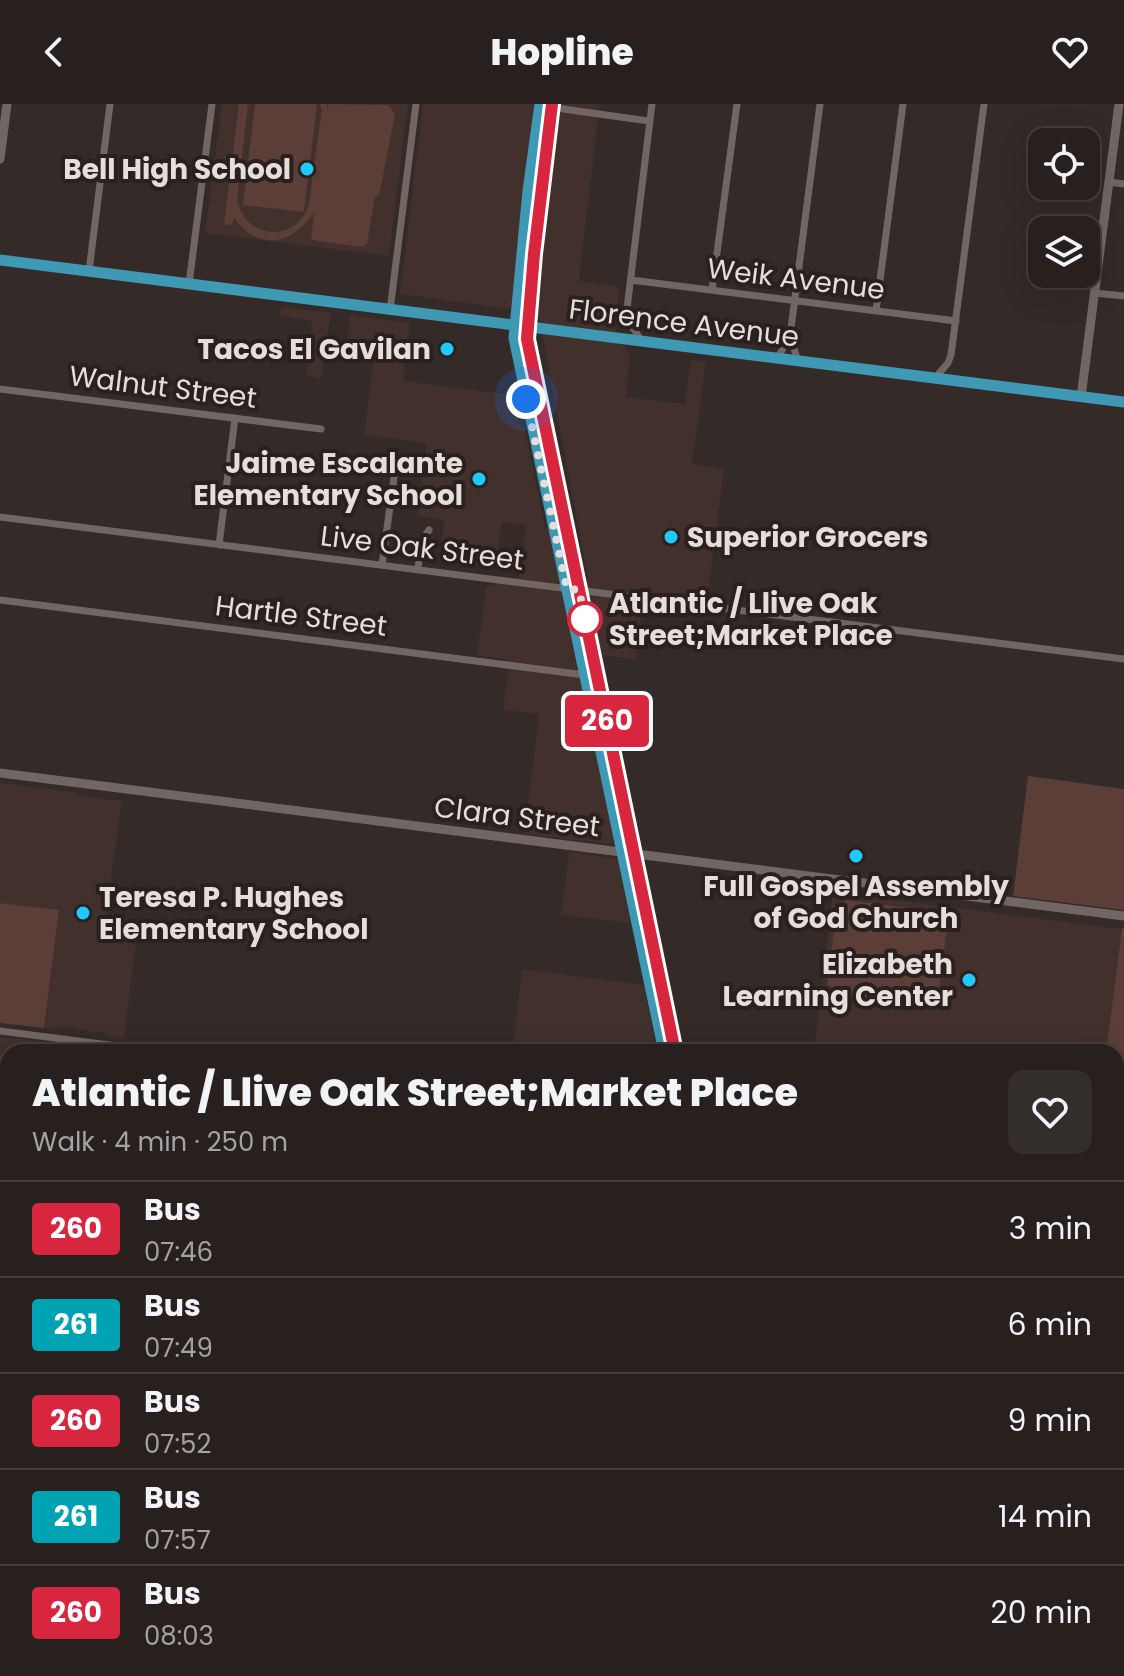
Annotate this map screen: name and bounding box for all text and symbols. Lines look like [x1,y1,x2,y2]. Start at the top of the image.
text: Hopline [490,27,634,78]
icon: back [32,30,76,74]
icon: heart [1048,30,1092,74]
map controls [1028,128,1100,288]
button: locate [1028,128,1100,200]
place label: Bell High School [63,150,291,189]
marker: Bell High School [298,160,316,178]
button: layers [1028,216,1100,288]
street label: Weik Avenue [705,249,887,309]
street label: Florence Avenue [567,290,801,356]
place label: Tacos El Gavilan [197,330,431,369]
marker: Tacos El Gavilan [438,340,456,358]
street label: Walnut Street [67,356,259,418]
your location [506,379,546,419]
place label: Jaime Escalante Elementary School [194,444,463,515]
marker: Jaime Escalante Elementary School [470,470,488,488]
street label: Live Oak Street [318,516,526,580]
place label: Superior Grocers [687,518,928,557]
marker: Superior Grocers [662,528,680,546]
place label: Atlantic / Llive Oak Street;Market Place [609,584,893,655]
street label: Hartle Street [213,586,389,646]
marker: Atlantic / Llive Oak Street;Market Place [568,602,602,636]
line badge: 260 [561,695,653,747]
text: 260 [581,701,633,740]
street label: Clara Street [432,788,602,846]
marker: Full Gospel Assembly of God Church [847,847,865,865]
place label: Full Gospel Assembly of God Church [703,867,1009,938]
place label: Teresa P. Hughes Elementary School [99,878,368,949]
marker: Teresa P. Hughes Elementary School [74,904,92,922]
place label: Elizabeth Learning Center [722,945,953,1016]
marker: Elizabeth Learning Center [960,971,978,989]
text: Atlantic / Llive Oak Street;Market Place [32,1066,798,1119]
button: heart [1008,1070,1092,1154]
text: Walk · 4 min · 250 m [32,1124,288,1160]
text: Bus [144,1188,201,1231]
text: 3 min [1009,1207,1092,1250]
text: 260 [50,1209,102,1248]
text: 07:46 [144,1234,213,1270]
text: Bus [144,1284,201,1327]
text: 6 min [1007,1303,1092,1346]
text: 261 [54,1305,98,1344]
text: 07:49 [144,1330,213,1366]
text: Bus [144,1380,201,1423]
text: 9 min [1008,1399,1092,1442]
text: 260 [50,1401,102,1440]
text: 07:52 [144,1426,211,1462]
text: Bus [144,1476,201,1519]
text: 14 min [998,1495,1092,1538]
text: 261 [54,1497,98,1536]
text: 07:57 [144,1522,211,1558]
text: Bus [144,1572,201,1615]
text: 20 min [990,1591,1092,1634]
text: 260 [50,1593,102,1632]
text: 08:03 [144,1618,214,1654]

